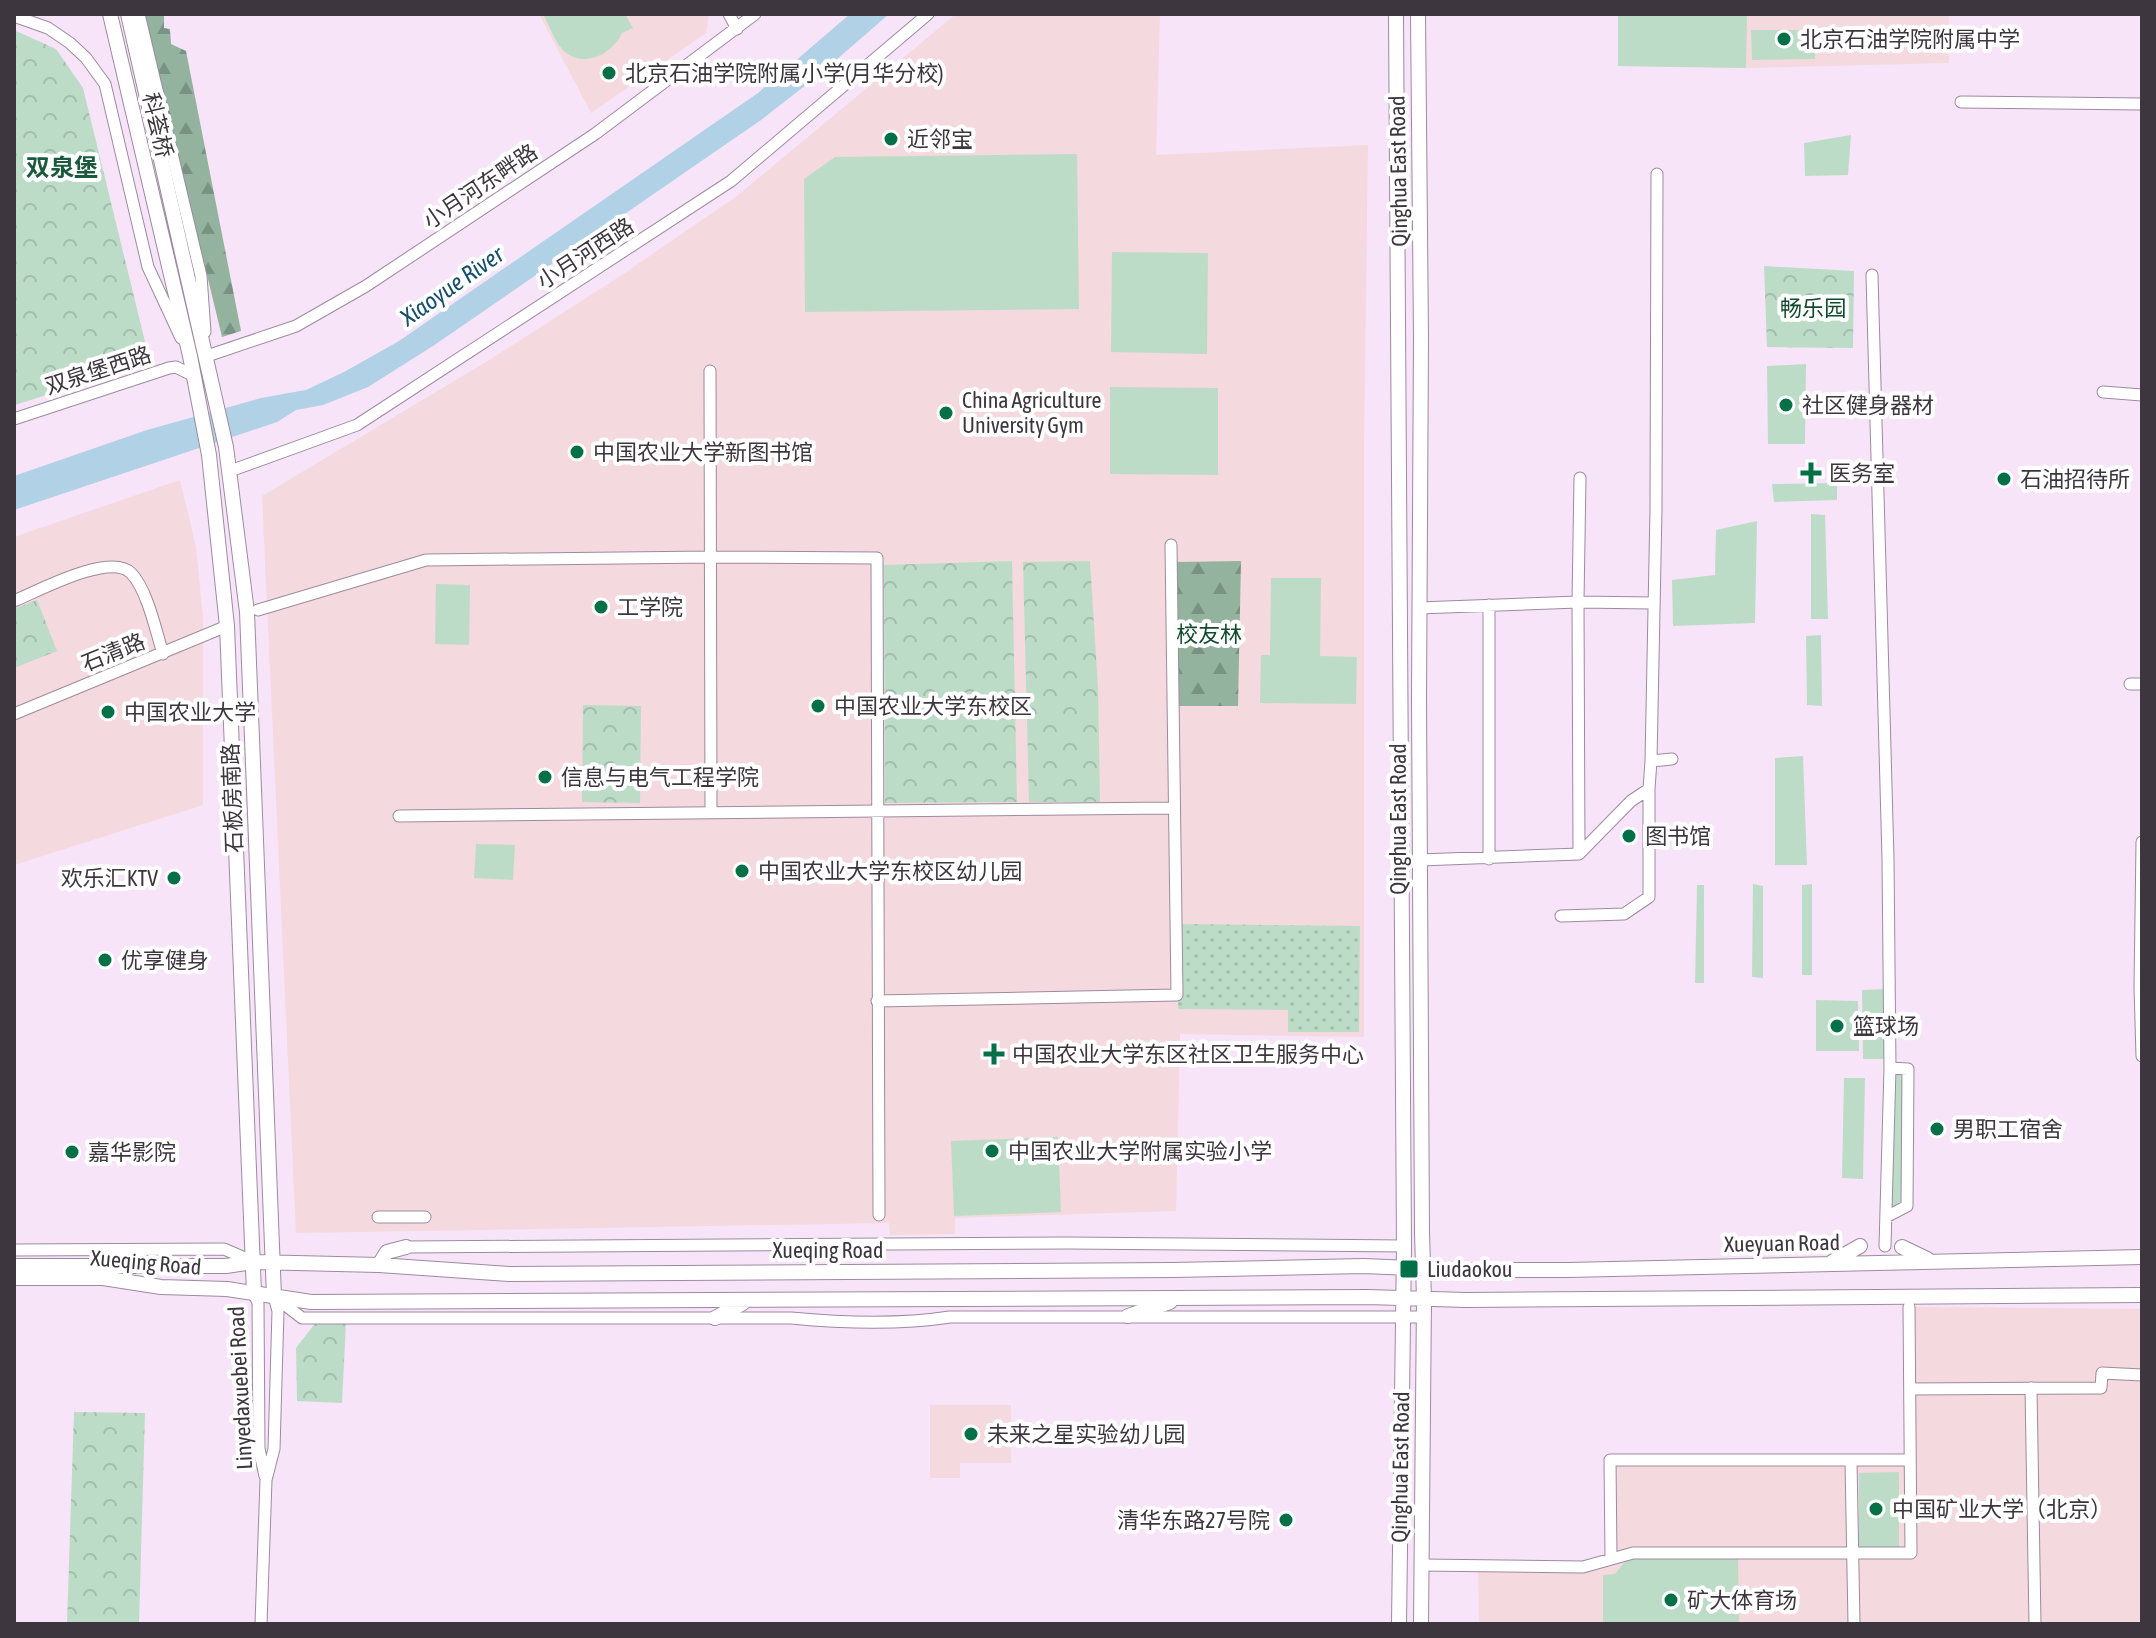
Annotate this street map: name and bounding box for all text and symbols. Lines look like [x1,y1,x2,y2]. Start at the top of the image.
place label: 北京石油学院附属中学 [1800,26,2020,52]
marker: 北京石油学院附属中学 [1775,30,1793,48]
place label: 北京石油学院附属小学(月华分校) [625,60,944,86]
marker: 北京石油学院附属小学(月华分校) [600,64,618,82]
street label: 科荟桥 [138,90,178,160]
street label: Qinghua East Road [1384,95,1412,247]
place label: 近邻宝 [907,126,973,152]
marker: 近邻宝 [882,130,900,148]
street label: 小月河东畔路 [418,138,542,234]
district label: 双泉堡 [26,154,98,181]
street label: 小月河西路 [532,212,638,294]
water label: Xiaoyue River [394,240,509,331]
park label: 畅乐园 [1780,295,1846,321]
street label: 双泉堡西路 [42,341,154,399]
place label: China Agriculture University Gym [962,387,1101,438]
place label: 社区健身器材 [1802,392,1934,418]
marker: 社区健身器材 [1777,396,1795,414]
marker: China Agriculture University Gym [937,404,955,422]
place label: 中国农业大学新图书馆 [593,439,813,465]
marker: 中国农业大学新图书馆 [568,443,586,461]
place label: 医务室 [1829,460,1895,486]
marker: 医务室 [1800,462,1822,484]
place label: 石油招待所 [2020,466,2130,492]
marker: 石油招待所 [1995,470,2013,488]
place label: 工学院 [617,594,683,620]
marker: 工学院 [592,598,610,616]
park label: 校友林 [1176,621,1242,647]
street label: 石清路 [78,628,148,676]
place label: 中国农业大学东校区 [834,693,1032,719]
marker: 中国农业大学东校区 [809,697,827,715]
place label: 中国农业大学 [124,699,256,725]
marker: 中国农业大学 [99,703,117,721]
street label: 石板房南路 [217,743,247,853]
street label: Qinghua East Road [1385,743,1411,895]
place label: 信息与电气工程学院 [561,764,759,790]
marker: 信息与电气工程学院 [536,768,554,786]
place label: 图书馆 [1645,823,1711,849]
marker: 图书馆 [1620,827,1638,845]
place label: 中国农业大学东校区幼儿园 [758,858,1022,884]
marker: 中国农业大学东校区幼儿园 [733,862,751,880]
place label: 欢乐汇KTV [61,865,158,891]
marker: 欢乐汇KTV [165,869,183,887]
place label: 优享健身 [121,947,209,973]
marker: 优享健身 [96,951,114,969]
place label: 篮球场 [1853,1013,1919,1039]
marker: 篮球场 [1828,1017,1846,1035]
place label: 中国农业大学东区社区卫生服务中心 [1012,1041,1364,1067]
marker: 中国农业大学东区社区卫生服务中心 [983,1043,1005,1065]
place label: 男职工宿舍 [1953,1116,2063,1142]
marker: 男职工宿舍 [1928,1120,1946,1138]
place label: 中国农业大学附属实验小学 [1008,1138,1272,1164]
place label: 嘉华影院 [88,1139,176,1165]
marker: 中国农业大学附属实验小学 [983,1142,1001,1160]
marker: 嘉华影院 [63,1143,81,1161]
street label: Xueyuan Road [1724,1229,1840,1257]
street label: Xueqing Road [772,1237,884,1263]
street label: Xueqing Road [90,1244,202,1280]
place label: Liudaokou [1427,1256,1512,1282]
marker: Liudaokou [1398,1258,1420,1280]
street label: Linyedaxuebei Road [223,1306,257,1470]
street label: Qinghua East Road [1386,1391,1414,1543]
place label: 未来之星实验幼儿园 [987,1421,1185,1447]
marker: 未来之星实验幼儿园 [962,1425,980,1443]
place label: 中国矿业大学（北京） [1892,1496,2112,1522]
marker: 中国矿业大学（北京） [1867,1500,1885,1518]
place label: 清华东路27号院 [1117,1507,1270,1533]
marker: 清华东路27号院 [1277,1511,1295,1529]
place label: 矿大体育场 [1687,1587,1797,1613]
marker: 矿大体育场 [1662,1591,1680,1609]

